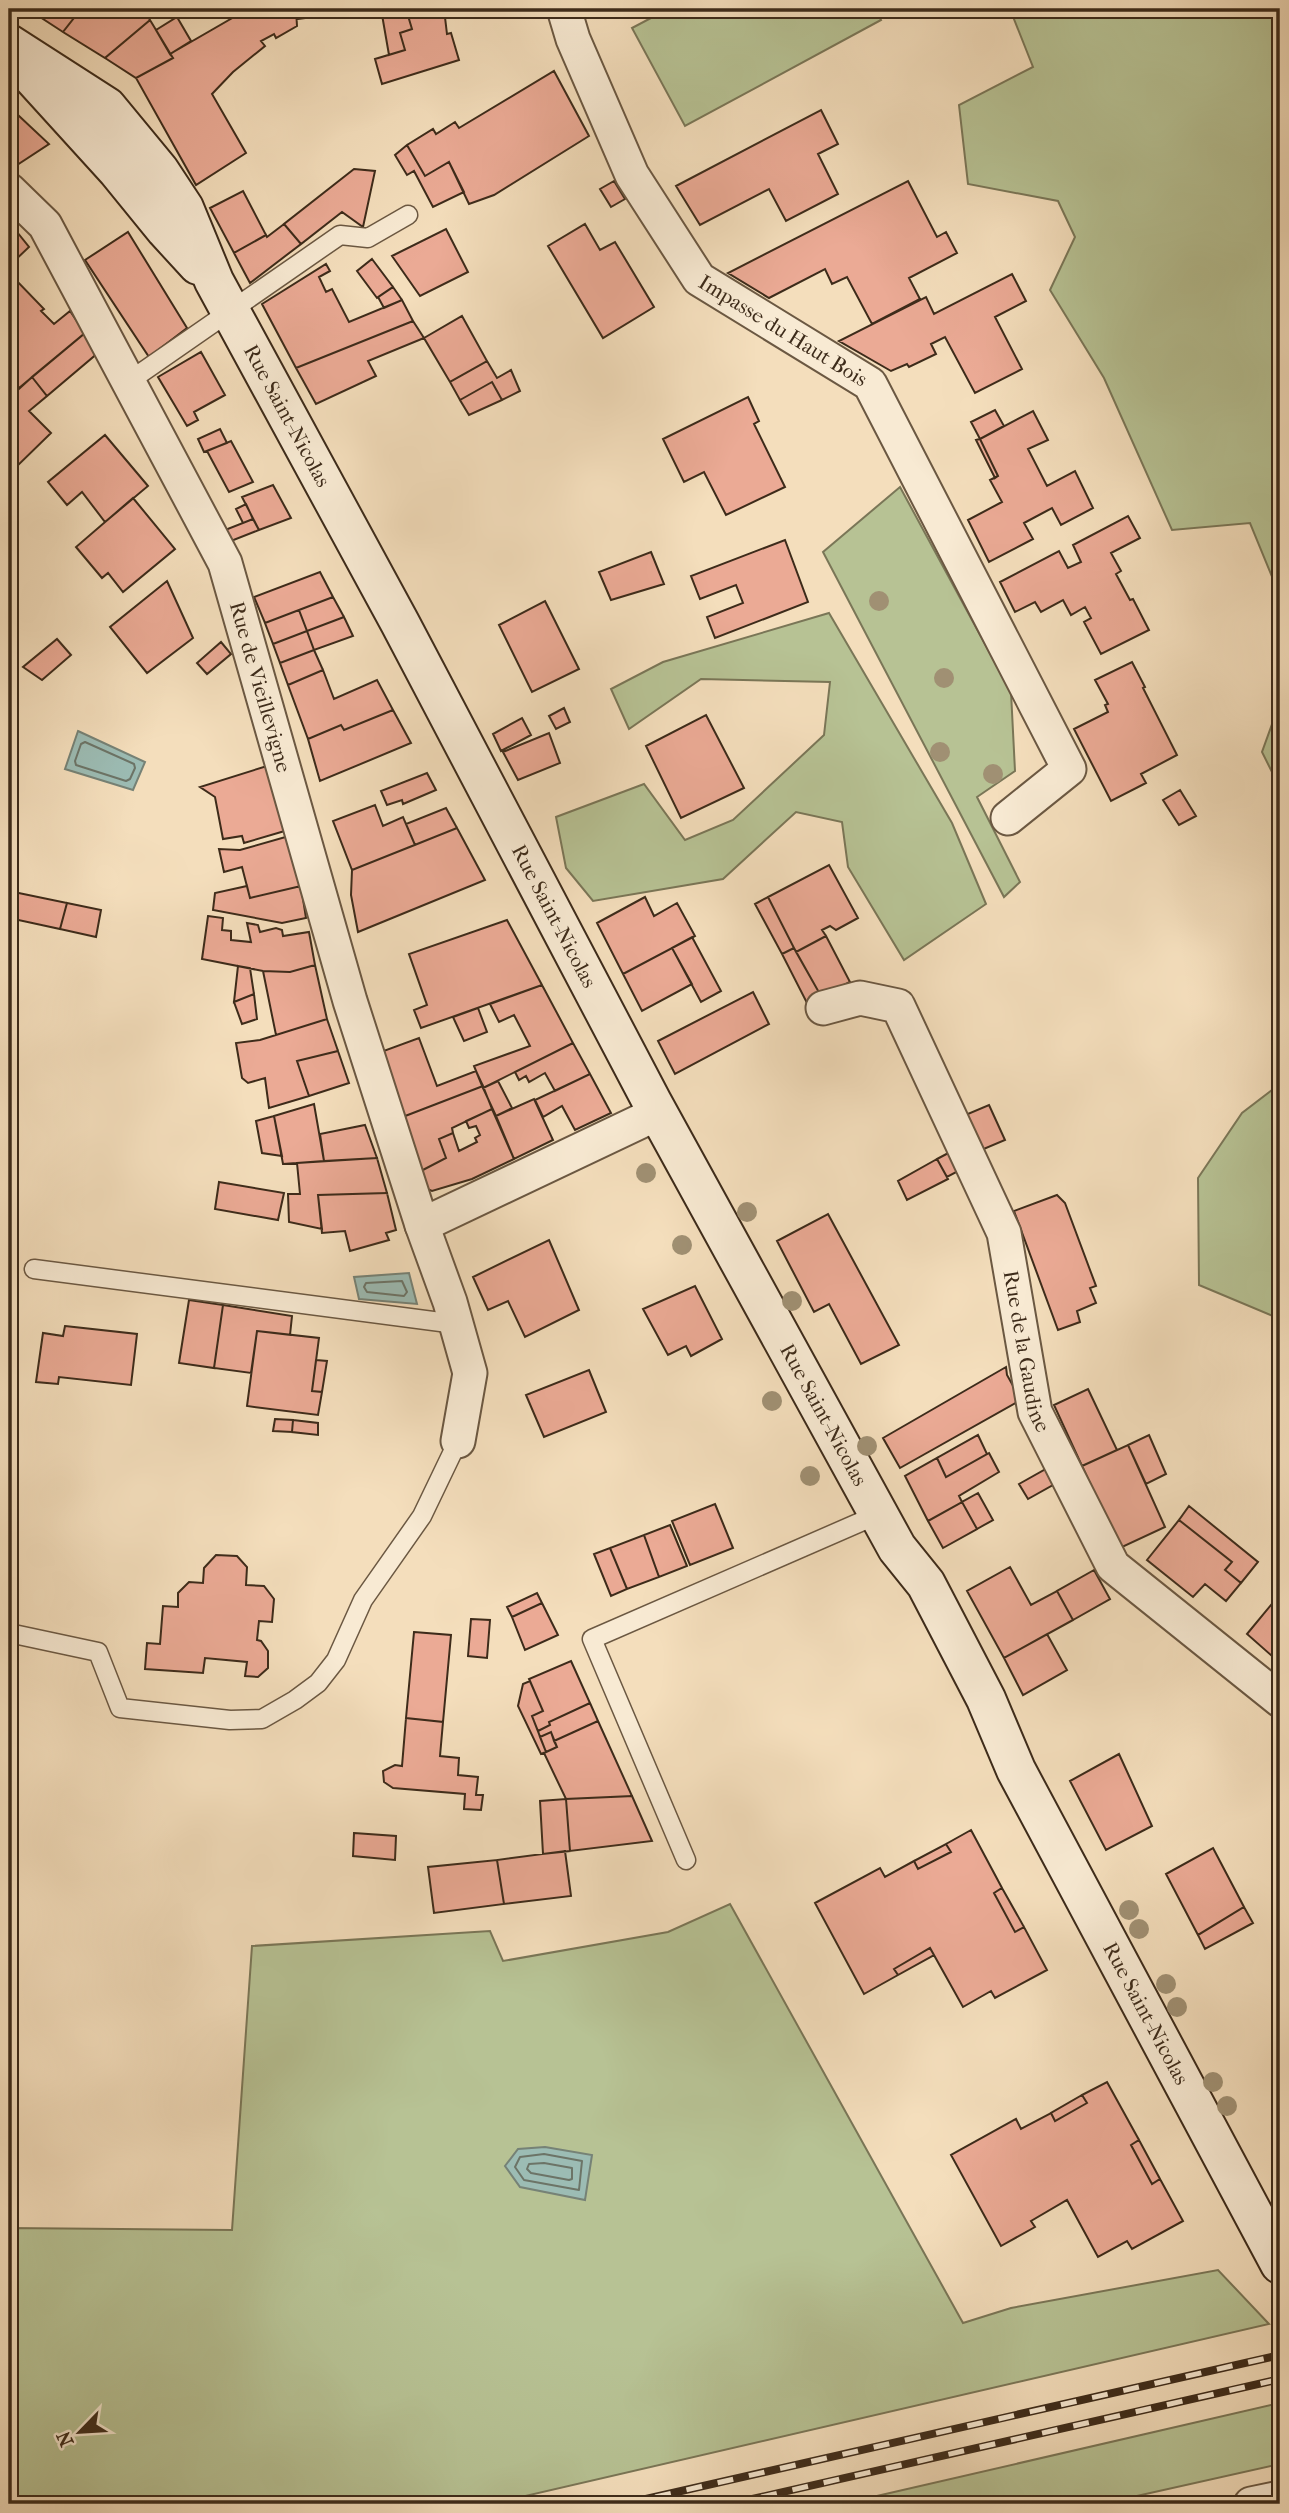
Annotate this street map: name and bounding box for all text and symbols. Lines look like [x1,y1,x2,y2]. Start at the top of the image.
street label: Impasse du Haut Bois [694,270,872,392]
street label: Rue Saint-Nicolas [239,341,336,491]
street label: Rue de Vieillevigne [225,599,296,775]
street label: Rue Saint-Nicolas [507,840,602,992]
street label: Rue de la Gaudine [999,1268,1055,1436]
street label: Rue Saint-Nicolas [775,1340,873,1490]
street label: Rue Saint-Nicolas [1098,1938,1194,2089]
north arrow [46,2398,116,2468]
text: N [52,2427,79,2450]

